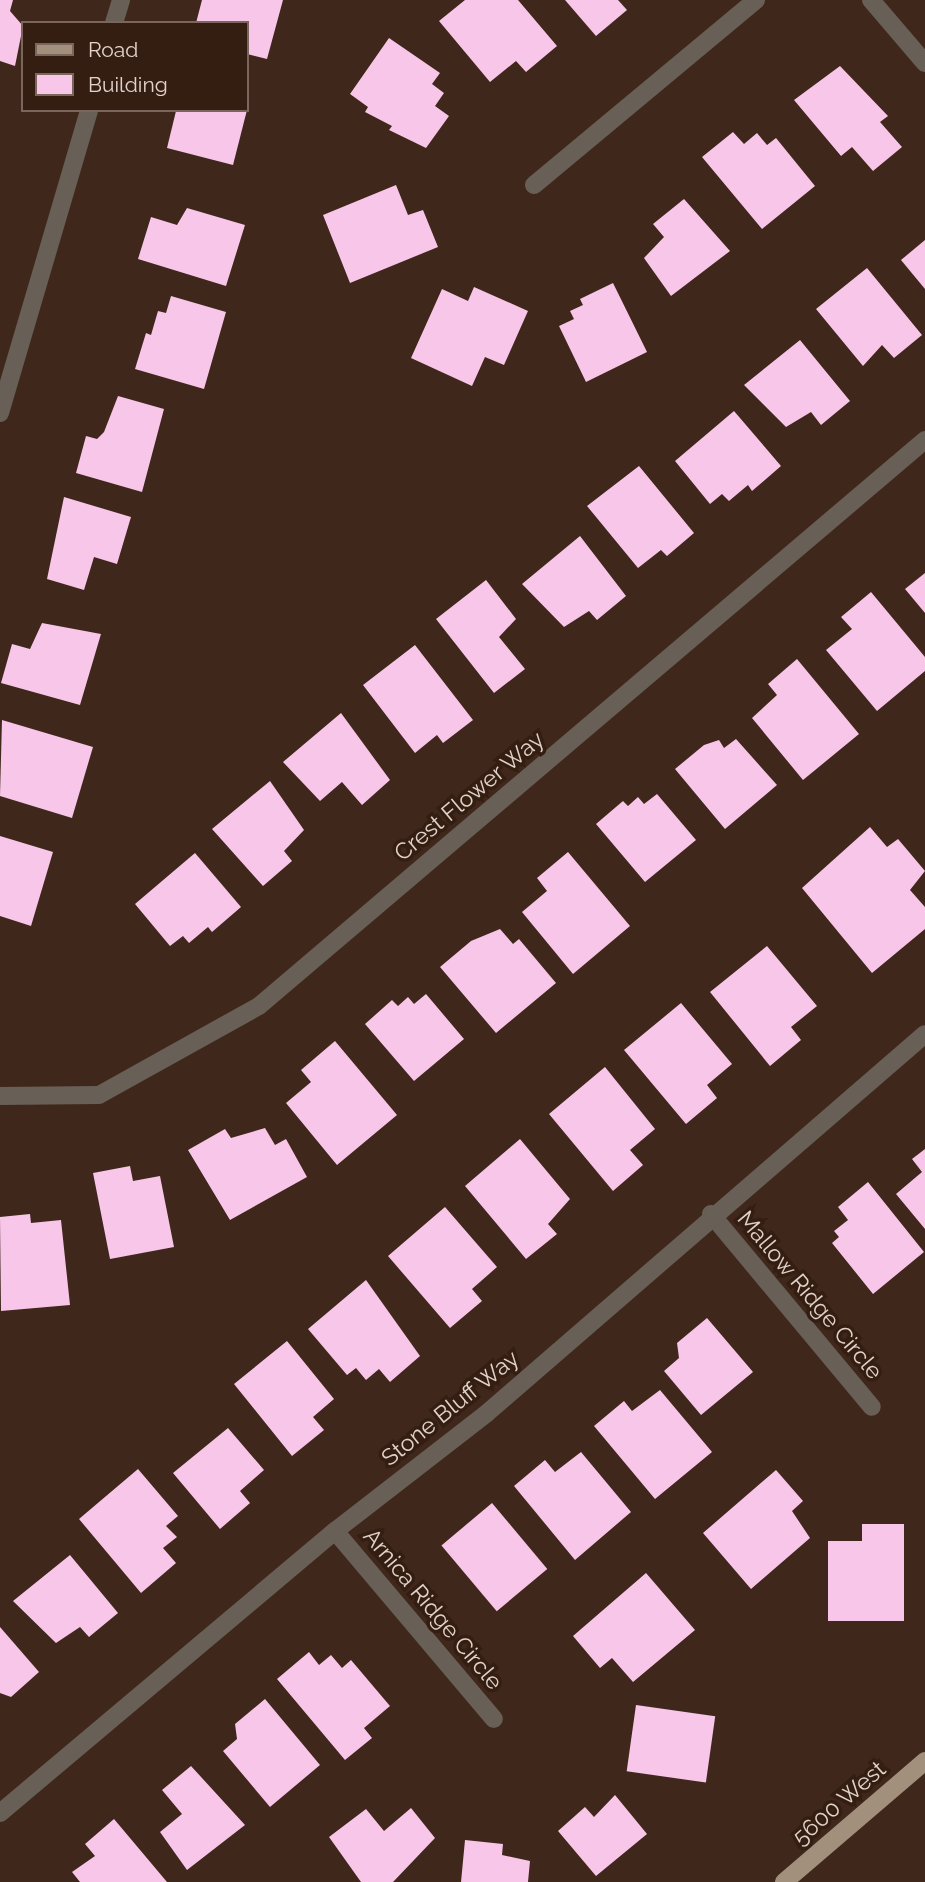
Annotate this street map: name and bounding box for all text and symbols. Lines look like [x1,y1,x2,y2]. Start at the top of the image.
legend [21,21,248,112]
text: Road [88,37,138,62]
text: Building [88,72,168,97]
street label: Crest Flower Way [388,725,550,867]
street label: Mallow Ridge Circle [731,1205,889,1385]
street label: Stone Bluff Way [375,1344,525,1472]
street label: Arnica Ridge Circle [358,1523,508,1695]
street label: 5600 West [786,1755,892,1851]

